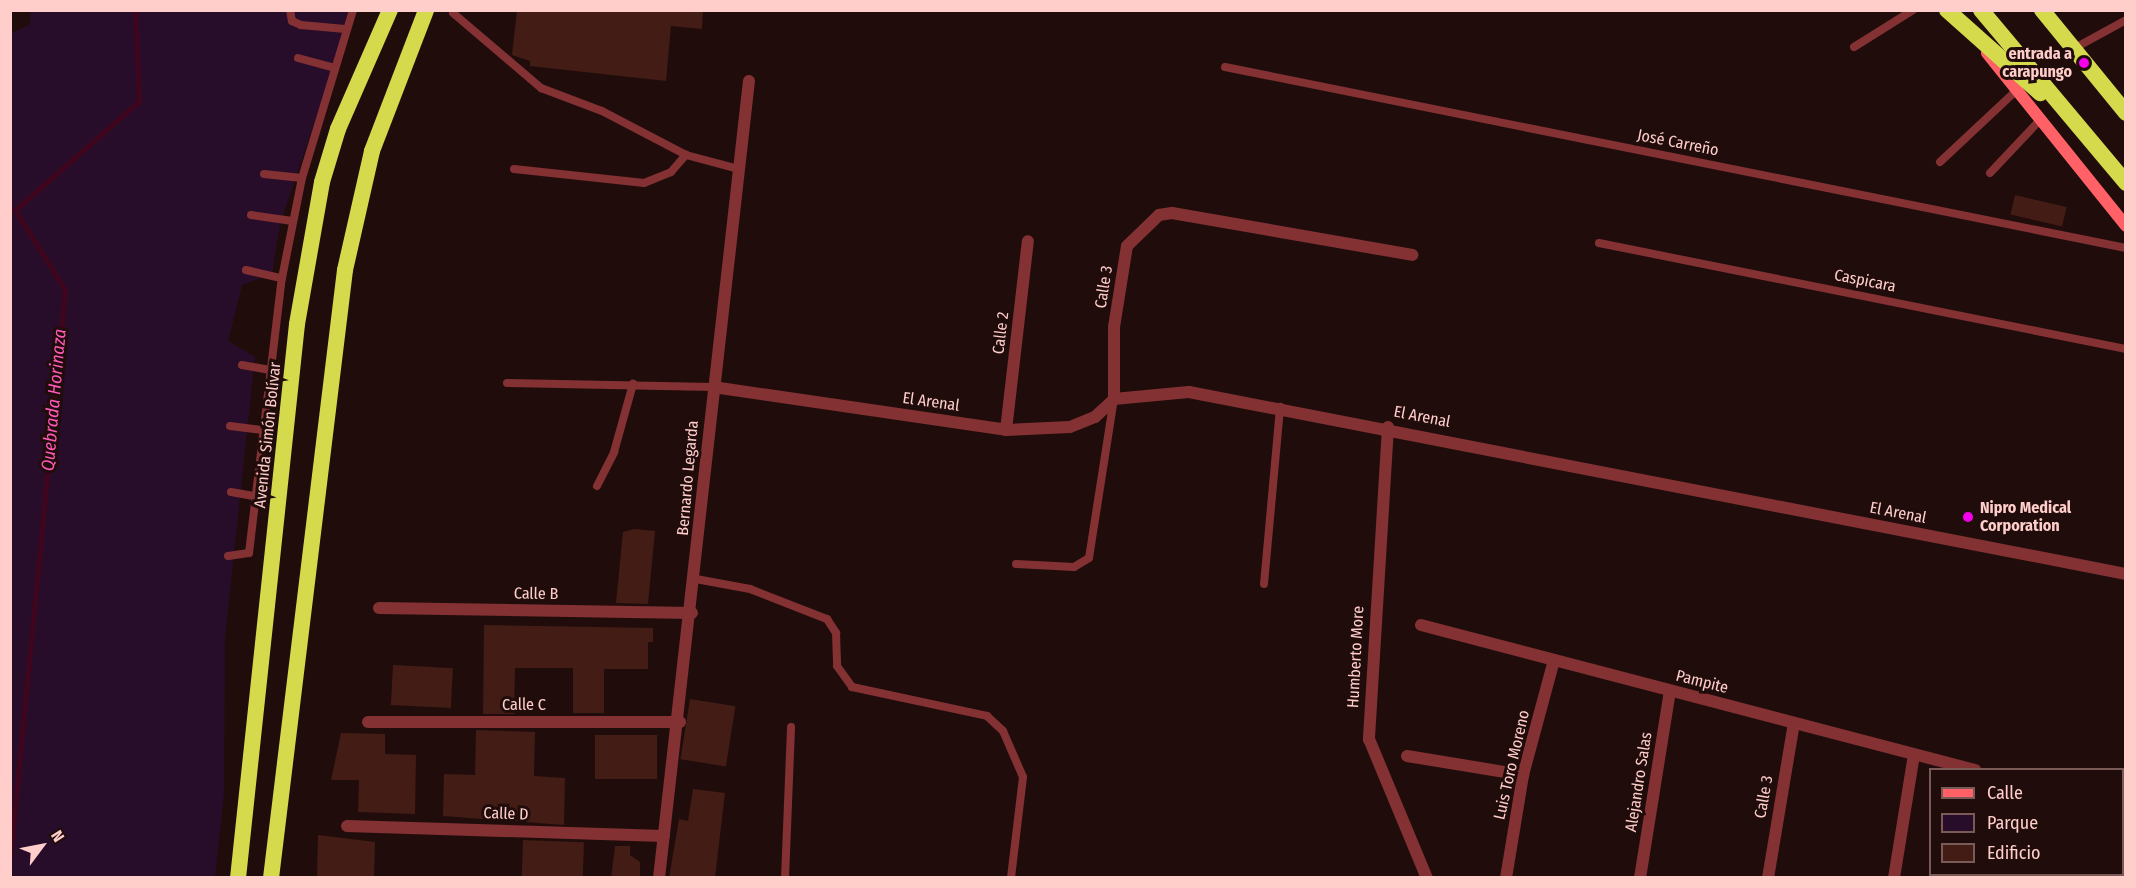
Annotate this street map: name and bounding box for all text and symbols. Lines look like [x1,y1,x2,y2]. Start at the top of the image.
place label: entrada a carapungo [2002,44,2072,82]
marker: entrada a carapungo [2077,56,2091,70]
street label: José Carreño [1636,126,1720,160]
street label: Calle 3 [1091,264,1117,310]
street label: Caspicara [1832,266,1898,296]
street label: Calle 2 [989,311,1013,355]
water label: Quebrada Horinaza [37,328,71,472]
street label: Avenida Simón Bolívar [251,361,285,509]
street label: El Arenal [901,389,961,415]
street label: El Arenal [1392,402,1452,432]
street label: Bernardo Legarda [673,420,703,536]
street label: El Arenal [1868,498,1928,528]
place label: Nipro Medical Corporation [1980,498,2071,536]
marker: Nipro Medical Corporation [1961,510,1975,524]
street label: Calle B [514,584,558,604]
street label: Humberto More [1344,605,1368,709]
street label: Pampite [1674,666,1730,698]
street label: Calle C [502,695,546,715]
street label: Luis Toro Moreno [1490,708,1534,822]
street label: Alejandro Salas [1622,731,1656,833]
legend [1929,768,2124,876]
street label: Calle 3 [1751,774,1777,820]
text: Calle [1987,782,2023,804]
street label: Calle D [483,804,529,824]
text: Parque [1987,812,2038,834]
north arrow [12,816,72,876]
text: N [47,827,68,845]
text: Edificio [1987,842,2040,864]

